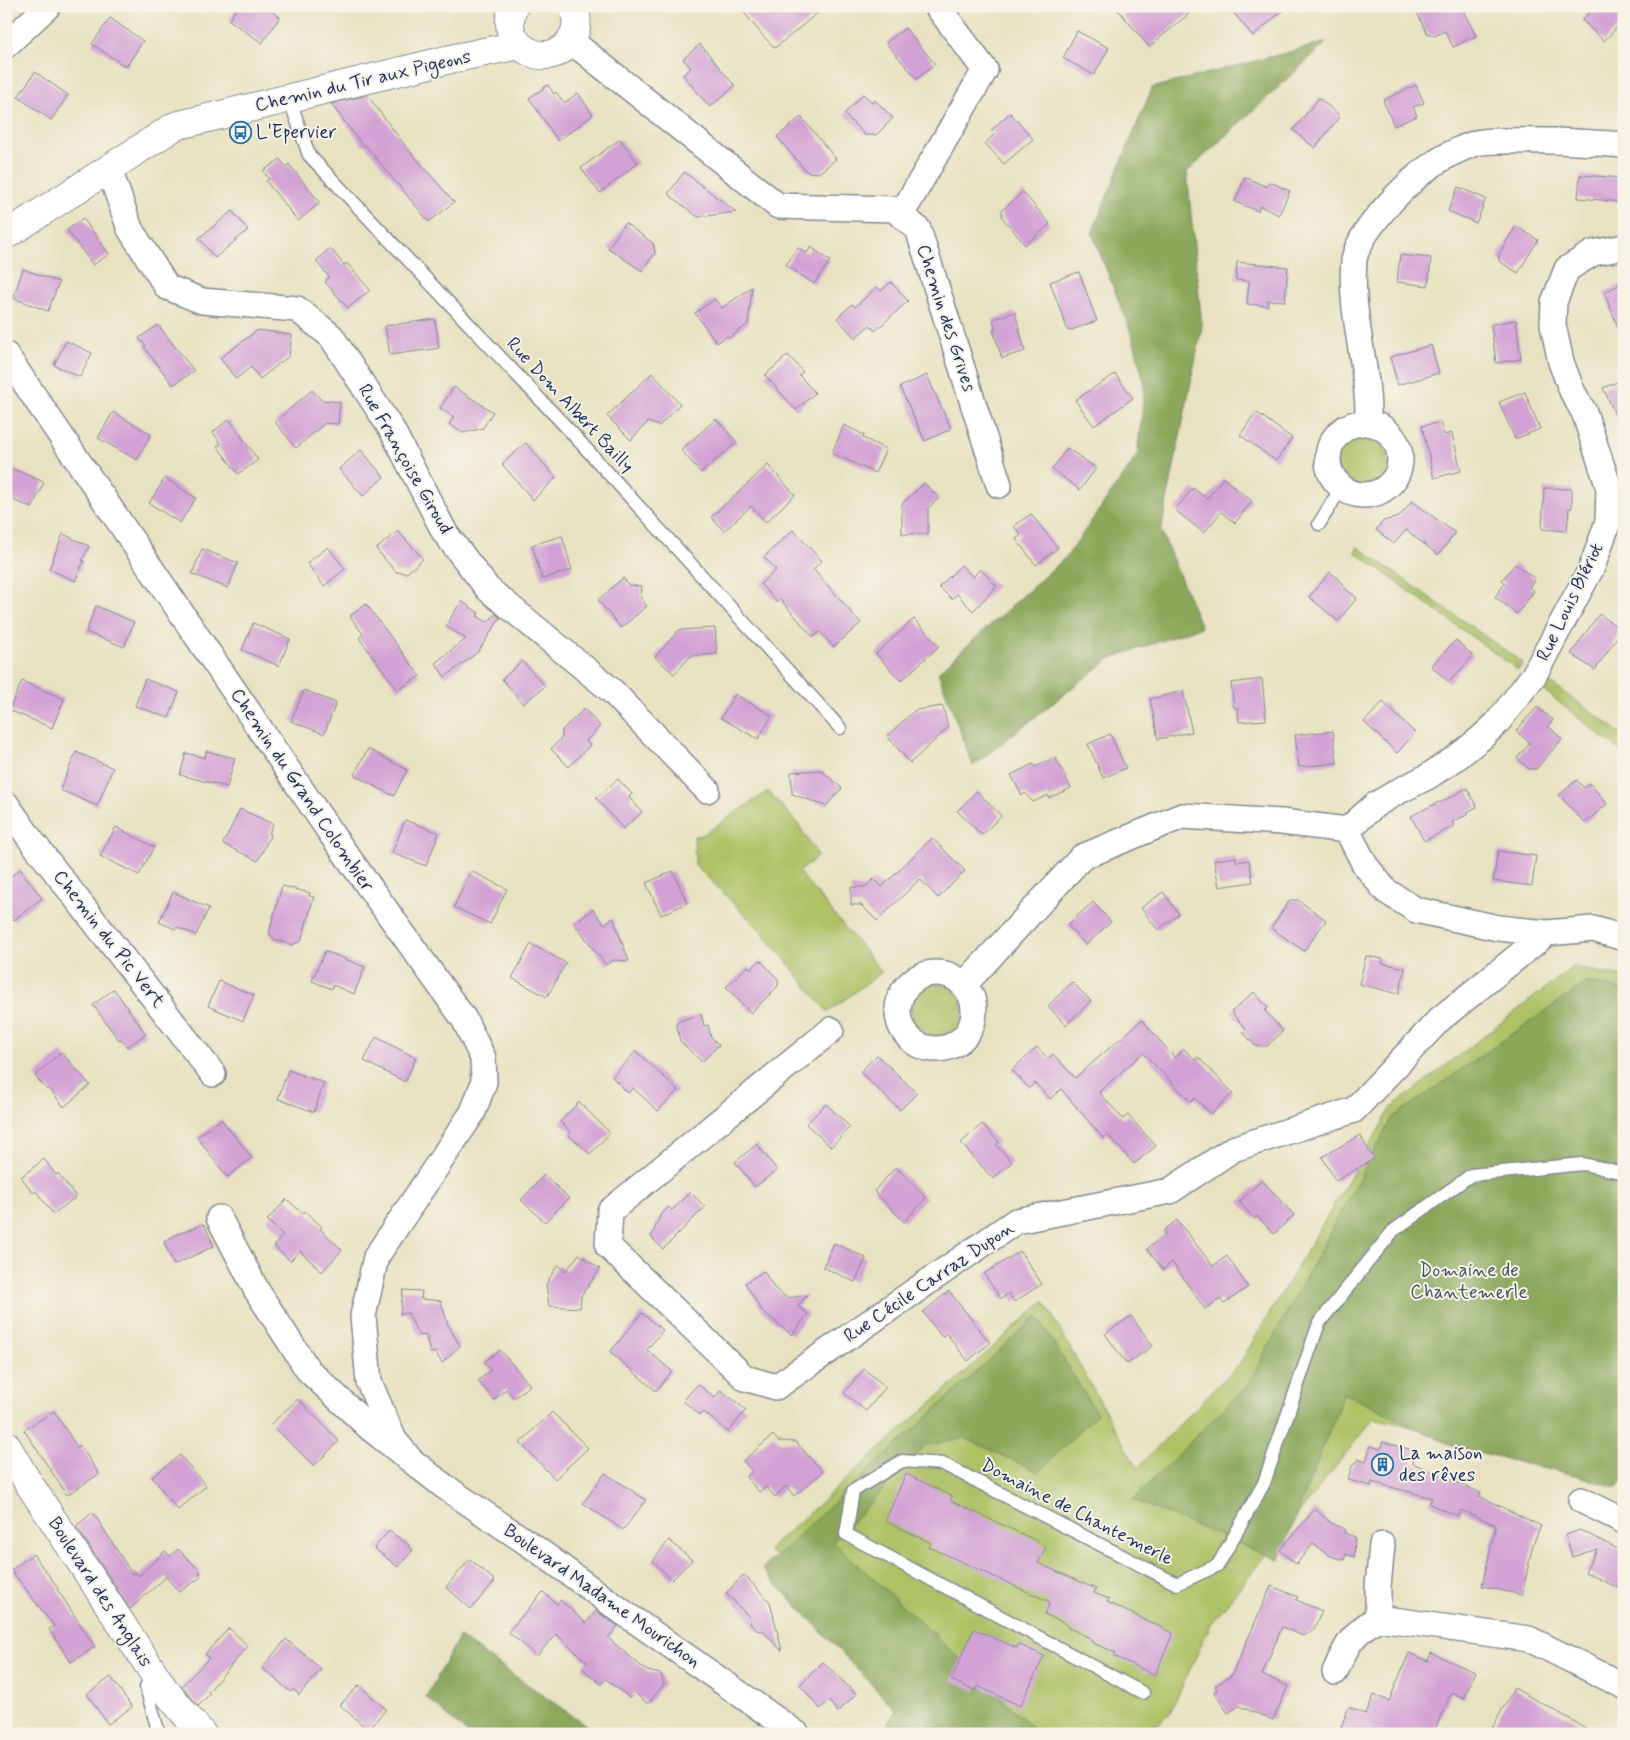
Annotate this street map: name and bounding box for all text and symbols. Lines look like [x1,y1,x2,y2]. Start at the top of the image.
street label: Chemin du Tir aux Pigeons [253,44,474,120]
bus stop icon: L'Epervier [228,120,252,144]
place label: L'Epervier [256,120,337,145]
street label: Chemin des Grives [910,241,982,396]
street label: Rue Dom Albert Bailly [501,332,639,478]
street label: Rue Françoise Giroud [352,380,458,538]
street label: Rue Louis Blériot [1531,539,1609,665]
street label: Chemin du Grand Colombier [224,683,380,897]
street label: Chemin du Pic Vert [47,865,171,1013]
street label: Rue Cécile Carraz Dupon [839,1216,1019,1348]
park label: Domaine de Chantemerle [1410,1258,1528,1305]
place label: La maison des rêves [1399,1441,1483,1488]
building icon: La maison des rêves [1371,1452,1395,1476]
street label: Domaine de Chantemerle [977,1453,1177,1571]
street label: Boulevard des Anglais [40,1512,158,1673]
street label: Boulevard Madame Mourichon [499,1518,705,1674]

